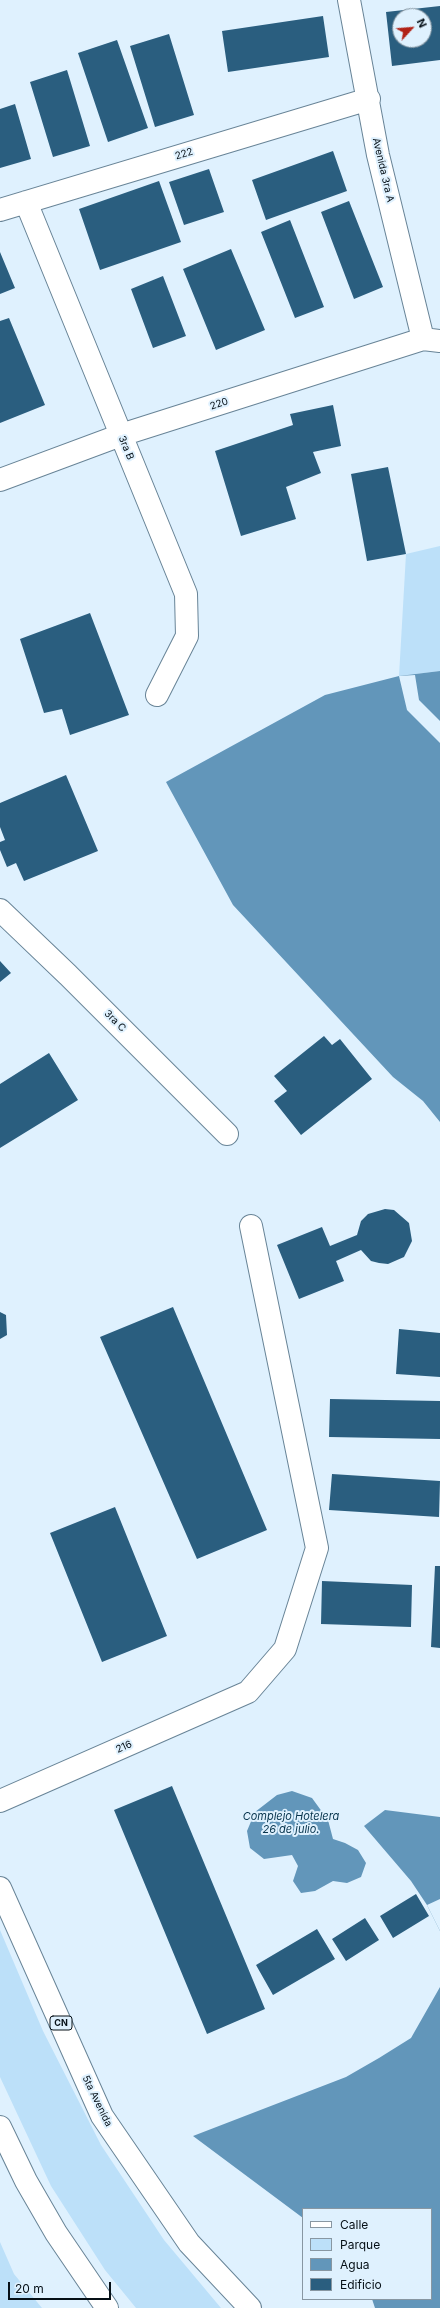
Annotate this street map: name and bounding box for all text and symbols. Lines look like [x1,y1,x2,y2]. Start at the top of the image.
north arrow [392,8,432,48]
text: N [414,16,430,30]
street label: Avenida 3ra A [370,137,396,203]
street label: 222 [173,146,195,162]
street label: 220 [208,395,230,413]
street label: 3ra B [116,434,136,462]
street label: 3ra C [102,1008,128,1034]
street label: 216 [114,1738,134,1756]
water label: Complejo Hotelera 26 de julio. [243,1810,339,1836]
road number: CN [50,2016,72,2030]
street label: 5ta Avenida [79,2073,115,2129]
legend [302,2208,432,2300]
text: Calle [340,2217,368,2232]
text: Parque [340,2237,380,2252]
text: Agua [340,2257,369,2272]
scale bar [10,2274,113,2300]
text: Edificio [340,2277,382,2292]
text: 20 m [15,2281,44,2296]

